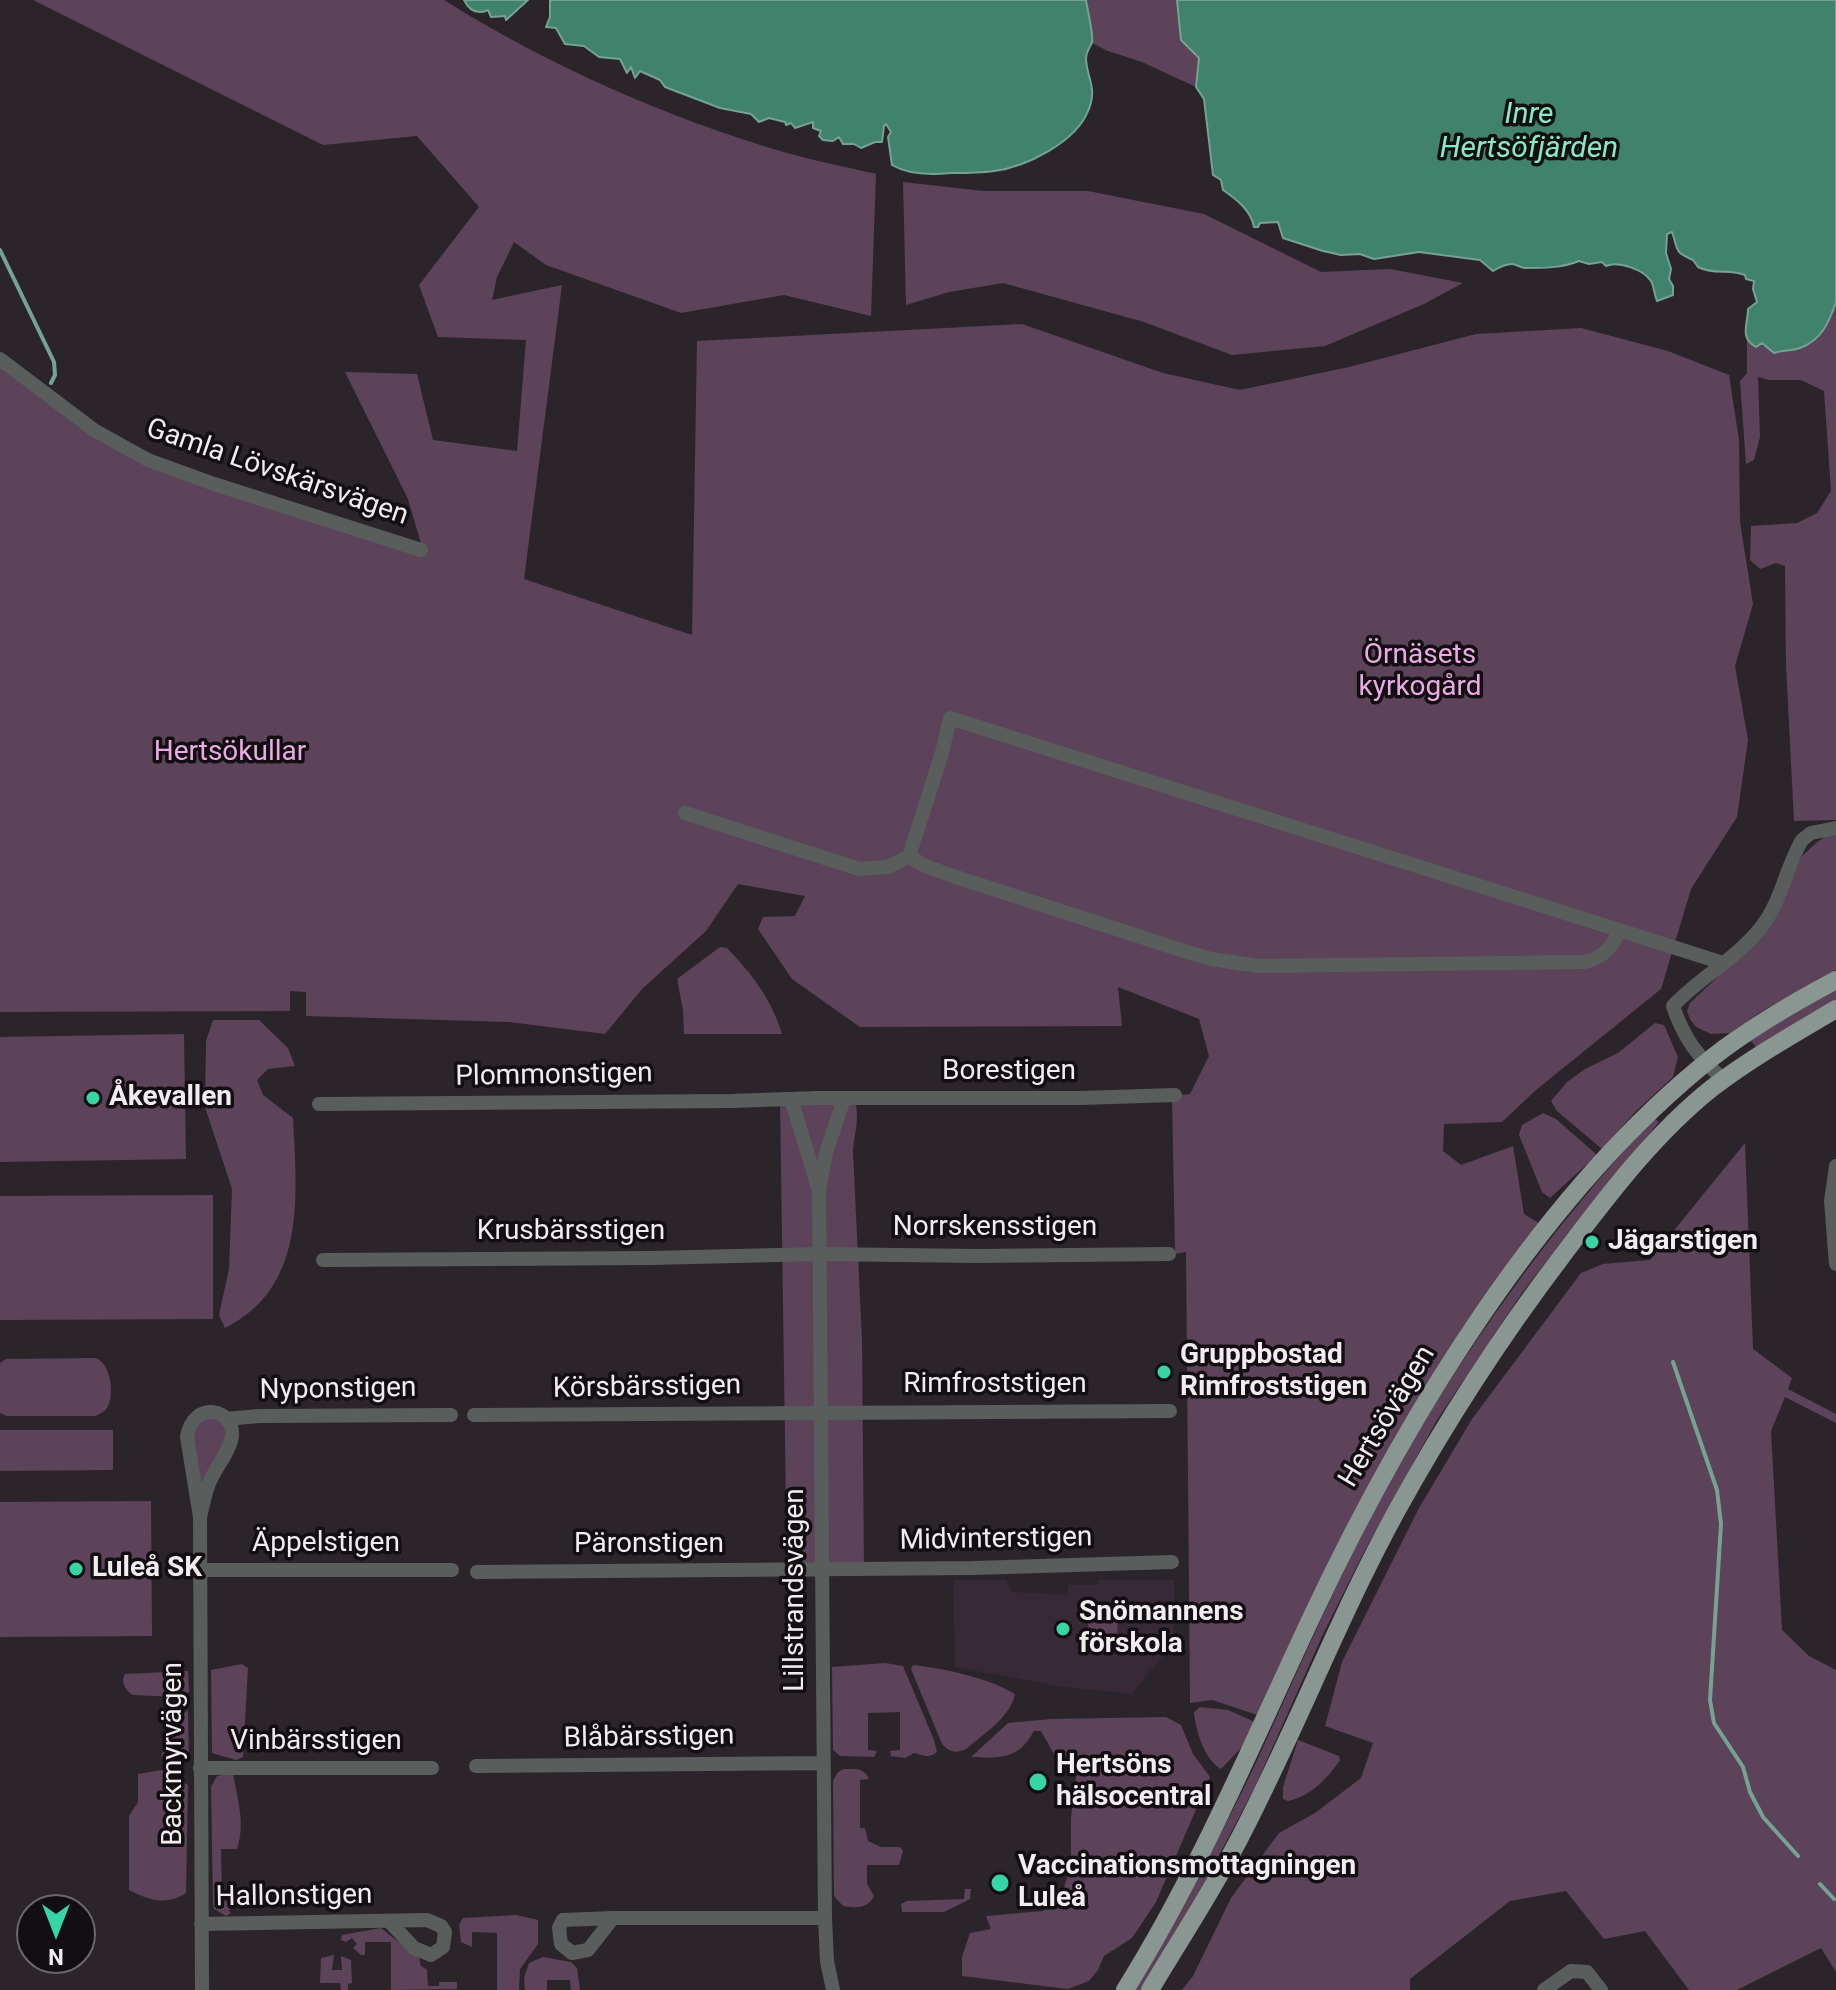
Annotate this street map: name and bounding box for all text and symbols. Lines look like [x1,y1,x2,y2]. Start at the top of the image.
water label: Inre Hertsöfjärden [1440,97,1618,168]
street label: Gamla Lövskärsvägen [142,412,412,534]
park label: Örnäsets kyrkogård [1358,639,1482,705]
park label: Hertsökullar [154,736,306,770]
street label: Borestigen [942,1055,1076,1089]
street label: Plommonstigen [455,1057,653,1095]
place label: Åkevallen [109,1081,232,1115]
marker: Åkevallen [84,1089,102,1107]
street label: Norrskensstigen [893,1211,1097,1245]
street label: Krusbärsstigen [477,1215,665,1249]
place label: Jägarstigen [1608,1225,1758,1259]
marker: Jägarstigen [1583,1233,1601,1251]
place label: Gruppbostad Rimfroststigen [1180,1339,1367,1405]
street label: Hertsövägen [1333,1340,1443,1494]
marker: Gruppbostad Rimfroststigen [1155,1363,1173,1381]
street label: Rimfroststigen [903,1368,1087,1402]
street label: Körsbärsstigen [552,1370,742,1406]
street label: Nyponstigen [259,1372,417,1408]
street label: Lillstrandsvägen [779,1488,813,1692]
street label: Midvinterstigen [899,1522,1093,1558]
street label: Äppelstigen [252,1527,400,1561]
street label: Päronstigen [574,1528,724,1562]
place label: Luleå SK [92,1552,202,1586]
marker: Luleå SK [67,1560,85,1578]
place label: Snömannens förskola [1079,1596,1244,1662]
marker: Snömannens förskola [1054,1620,1072,1638]
street label: Backmyrvägen [157,1662,191,1846]
street label: Blåbärsstigen [563,1720,735,1756]
street label: Vinbärsstigen [230,1725,402,1759]
place label: Hertsöns hälsocentral [1056,1749,1211,1815]
marker: Hertsöns hälsocentral [1027,1771,1049,1793]
place label: Vaccinationsmottagningen Luleå [1018,1850,1356,1916]
marker: Vaccinationsmottagningen Luleå [989,1872,1011,1894]
street label: Hallonstigen [215,1879,373,1915]
north arrow [16,1894,96,1974]
text: N [48,1944,64,1969]

